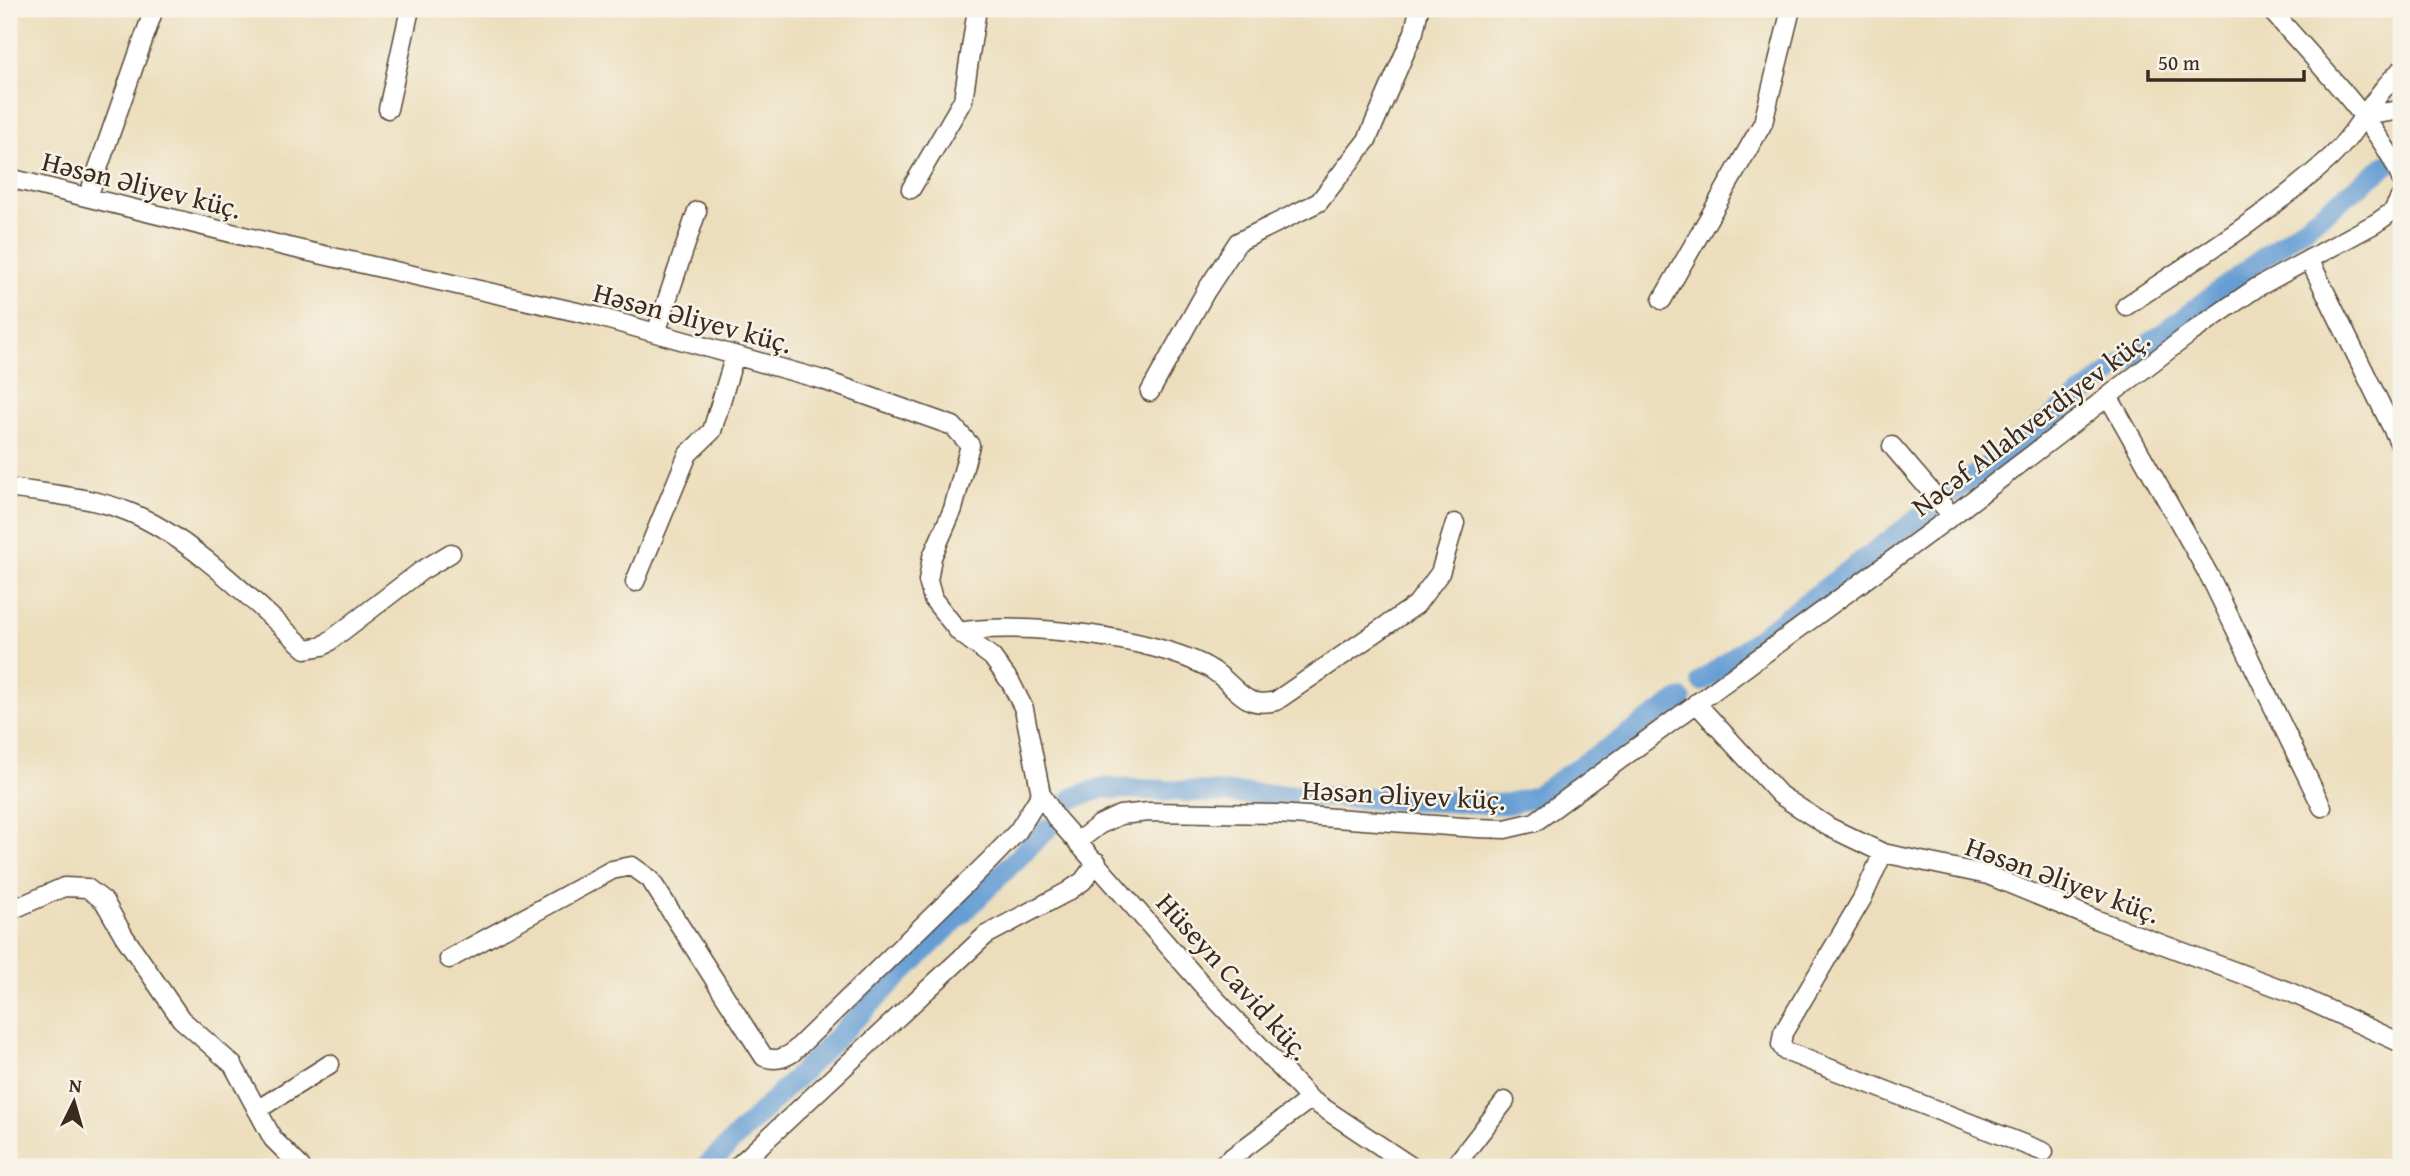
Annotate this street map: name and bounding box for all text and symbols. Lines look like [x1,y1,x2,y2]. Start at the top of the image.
scale bar [2148,38,2303,82]
text: 50 m [2158,47,2200,78]
street label: Həsən Əliyev küç. [38,139,246,229]
street label: Həsən Əliyev küç. [589,271,797,363]
street label: Nəcəf Allahverdiyev küç. [1902,319,2158,525]
street label: Həsən Əliyev küç. [1301,768,1507,820]
street label: Həsən Əliyev küç. [1960,825,2166,933]
street label: Hüseyn Cavid küç. [1147,883,1321,1069]
north arrow [38,1068,108,1138]
text: N [68,1071,83,1100]

